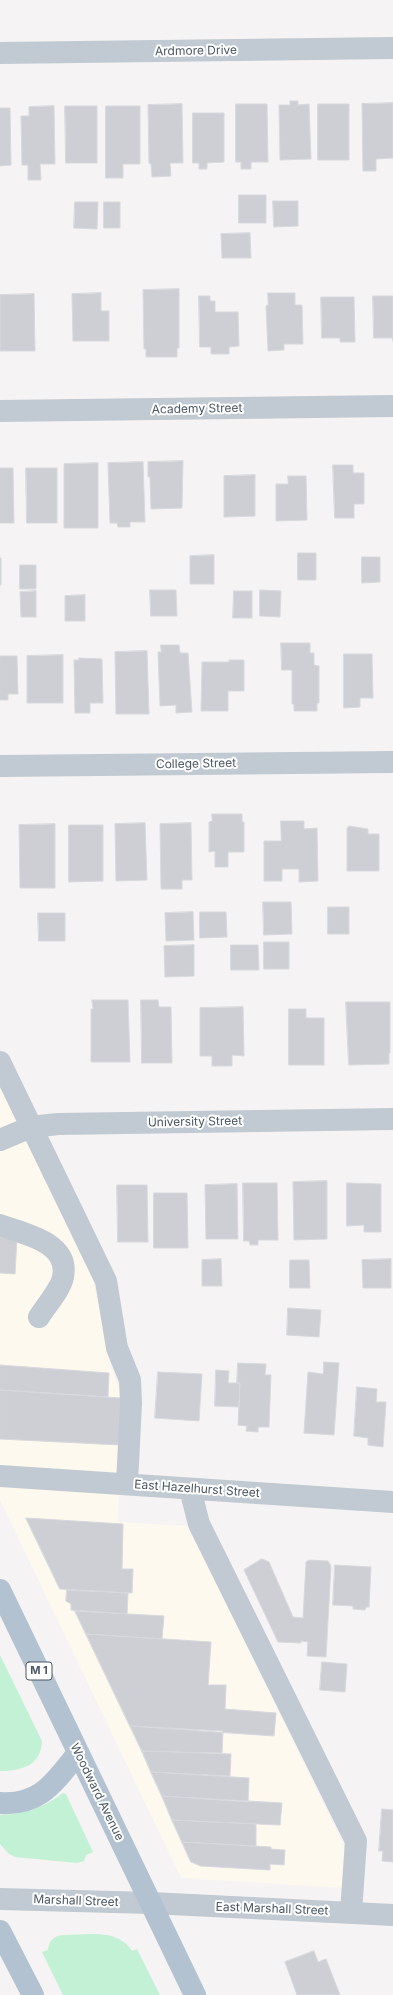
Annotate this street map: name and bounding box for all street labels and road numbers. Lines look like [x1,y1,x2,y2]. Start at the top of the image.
street label: Ardmore Drive [155,43,237,59]
street label: Academy Street [152,401,242,417]
street label: College Street [156,756,236,772]
street label: University Street [148,1114,242,1130]
street label: East Hazelhurst Street [134,1477,260,1501]
road number: M 1 [26,1662,52,1680]
street label: Woodward Avenue [67,1741,127,1843]
street label: Marshall Street [33,1892,119,1910]
street label: East Marshall Street [215,1900,329,1918]

